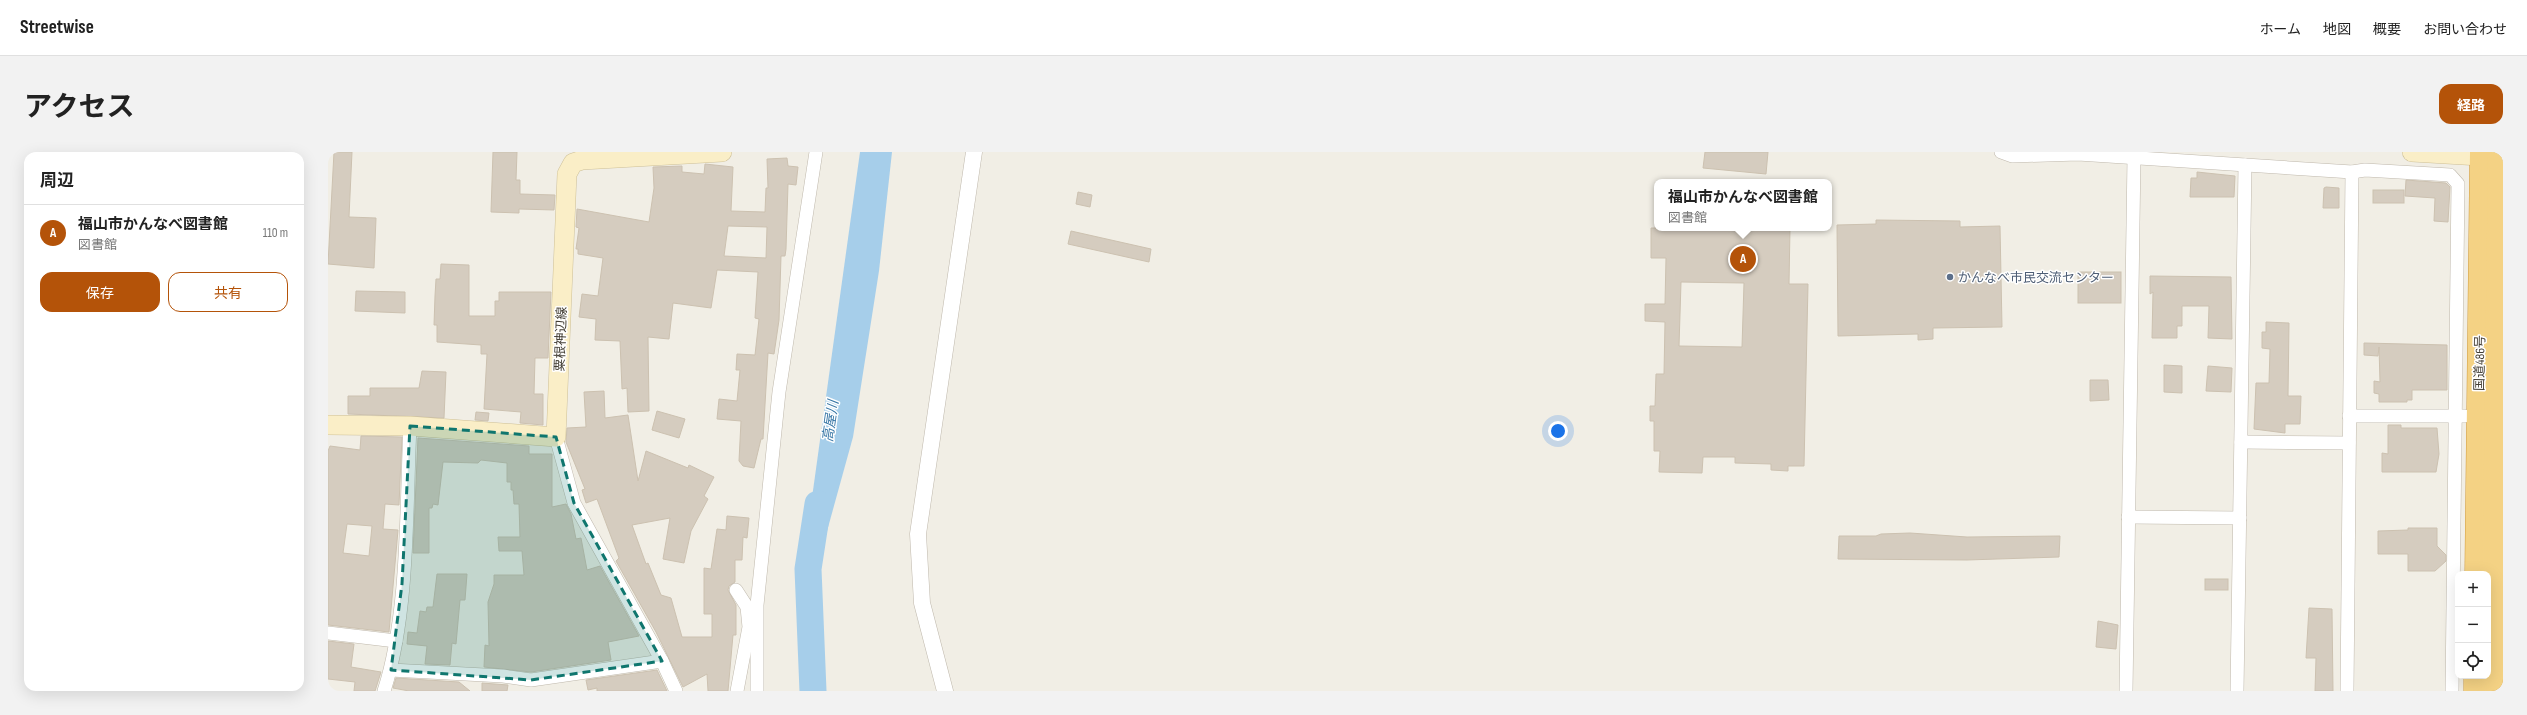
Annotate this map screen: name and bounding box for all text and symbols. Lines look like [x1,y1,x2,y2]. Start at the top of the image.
text: Streetwise [20,16,94,39]
text: ホーム [2259,21,2301,38]
text: 地図 [2323,21,2351,38]
text: 概要 [2373,21,2401,38]
text: お問い合わせ [2423,21,2507,38]
button: 経路 [2439,84,2503,124]
text: アクセス [24,91,135,124]
text: 周辺 [40,171,74,191]
popup [1654,179,1832,231]
text: 福山市かんなべ図書館 [1668,188,1818,207]
text: 図書館 [1668,210,1707,226]
text: 福山市かんなべ図書館 [78,215,228,234]
text: A [50,225,56,241]
text: 110 m [263,225,288,241]
text: 図書館 [78,237,117,253]
pin: A [1730,244,1756,274]
place label: かんなべ市民交流センター [1958,270,2114,286]
button: 保存 [40,272,160,312]
button: 共有 [168,272,288,312]
marker: かんなべ市民交流センター [1945,272,1955,282]
street label: 粟根神辺線 [552,306,570,372]
street label: 国道486号 [2472,335,2488,391]
water label: 高屋川 [819,397,842,443]
your location [1548,421,1568,441]
map controls [2455,571,2491,679]
button: + [2455,571,2491,607]
button: − [2455,607,2491,643]
button: locate [2455,643,2491,679]

